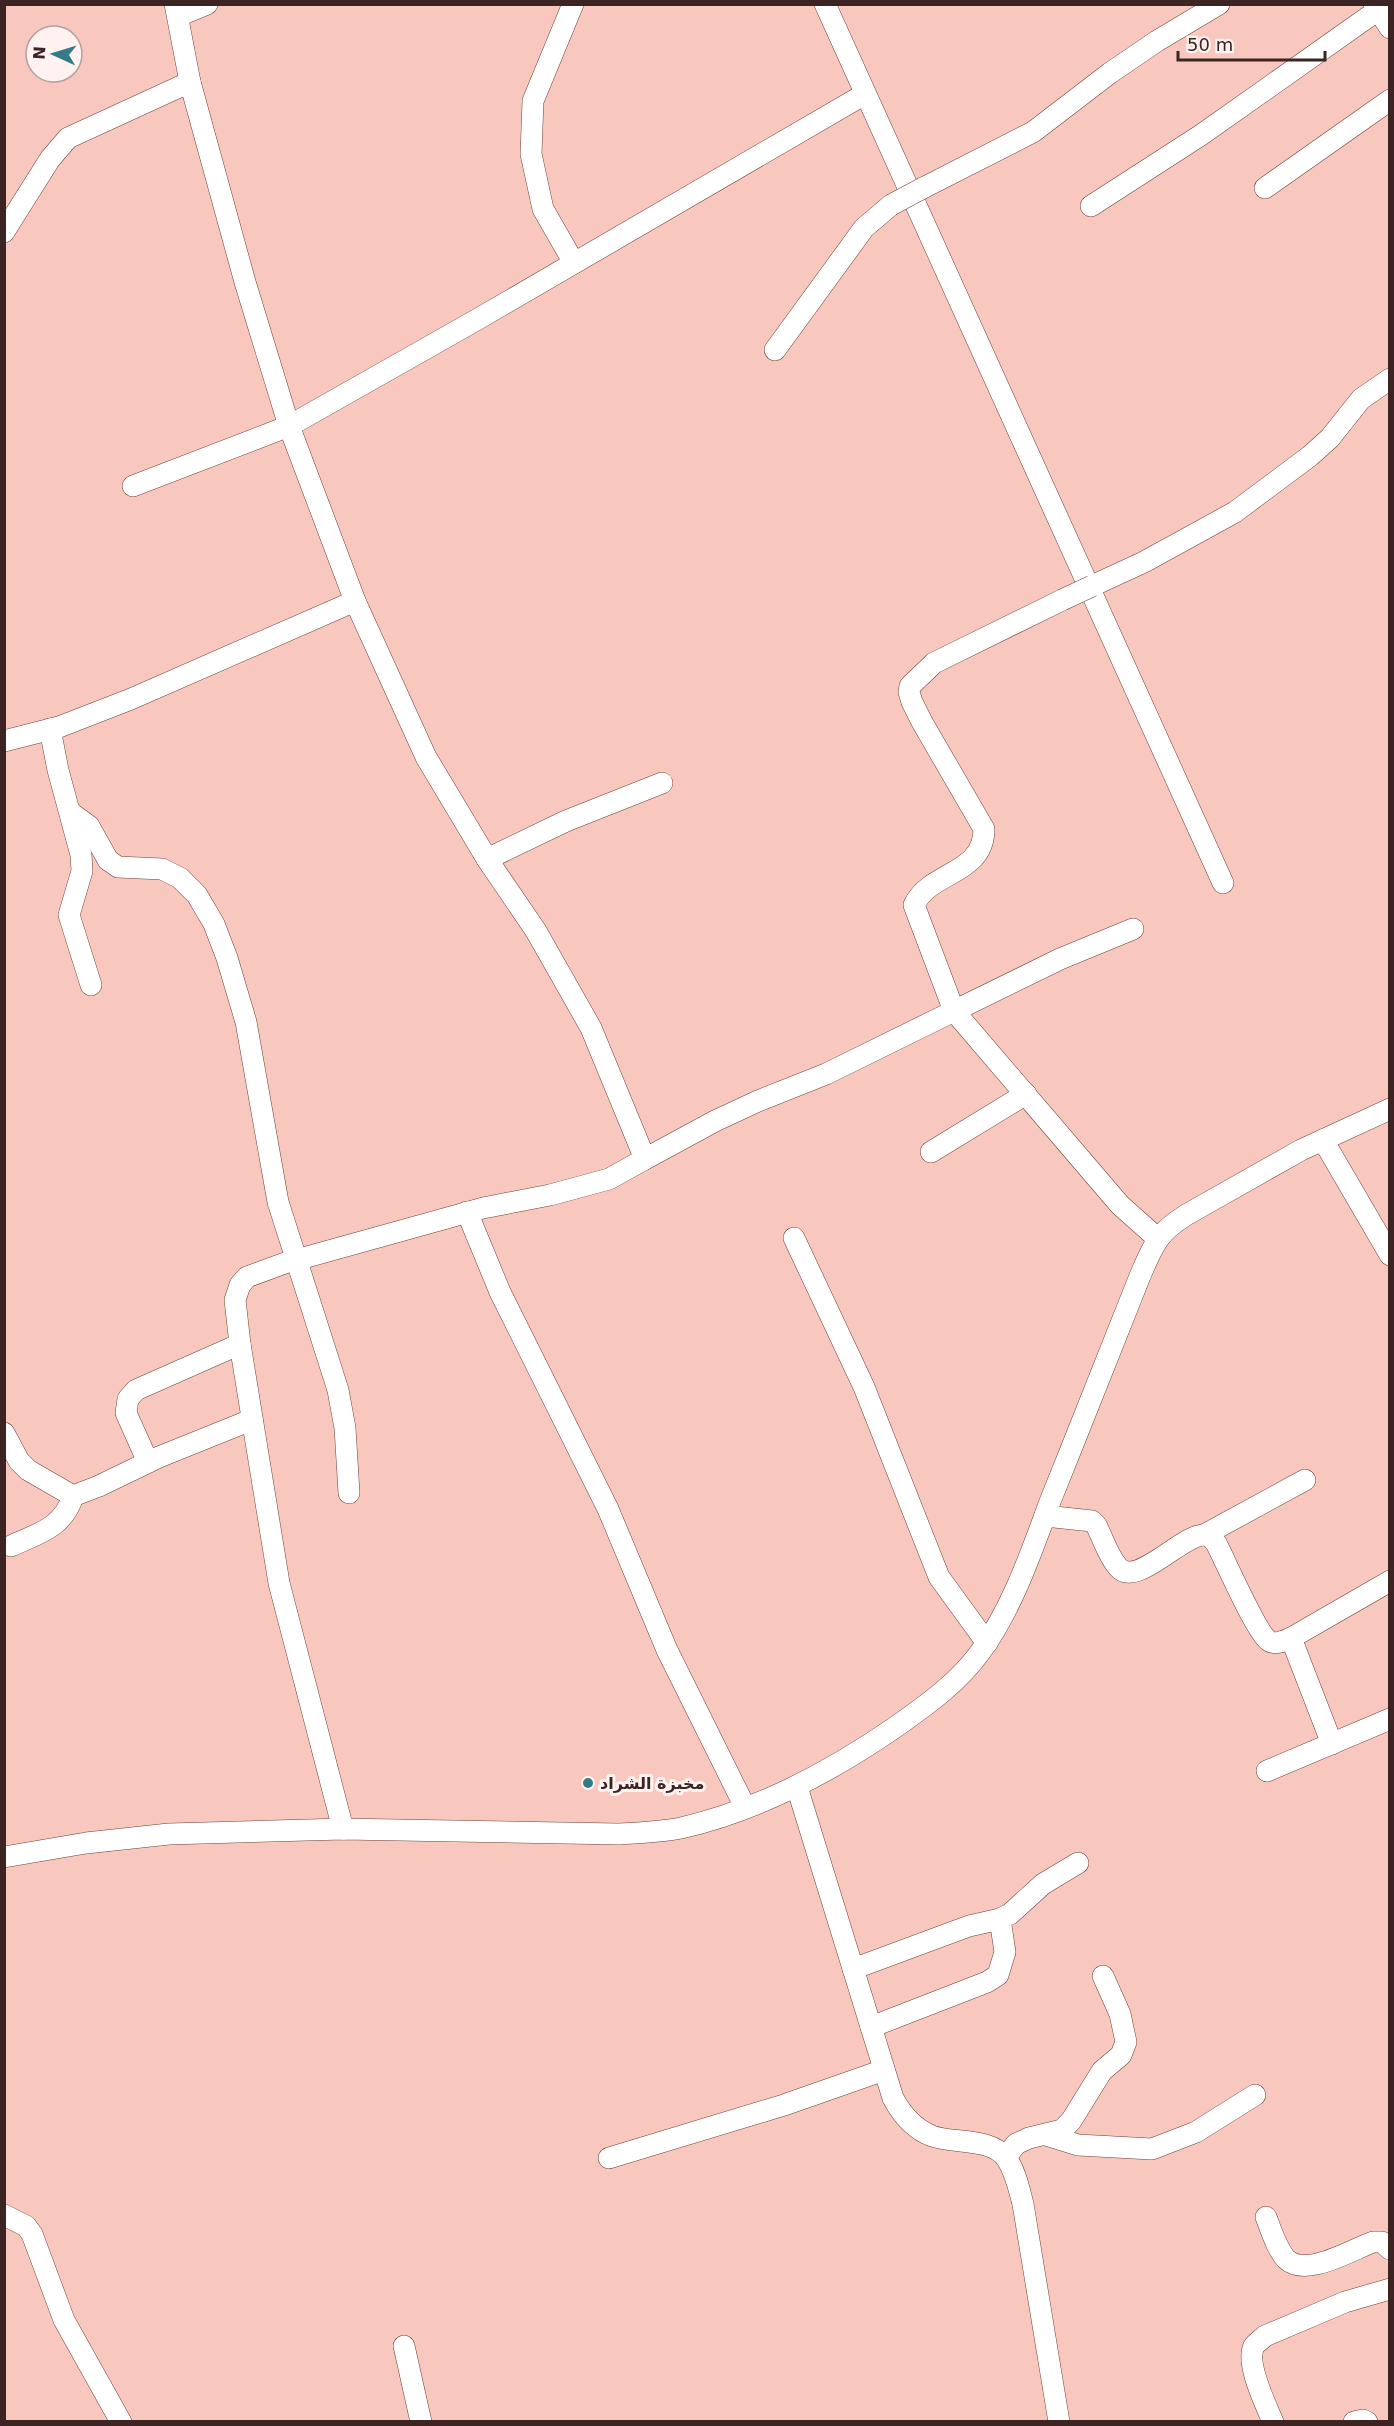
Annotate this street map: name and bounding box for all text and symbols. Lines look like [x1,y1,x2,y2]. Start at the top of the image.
north arrow [24,24,84,84]
scale bar [1178,24,1325,62]
text: 50 m [1187,34,1233,55]
text: N [30,46,49,60]
place label: مخبزة الشراد [600,1774,704,1793]
marker: مخبزة الشراد [581,1776,595,1790]

